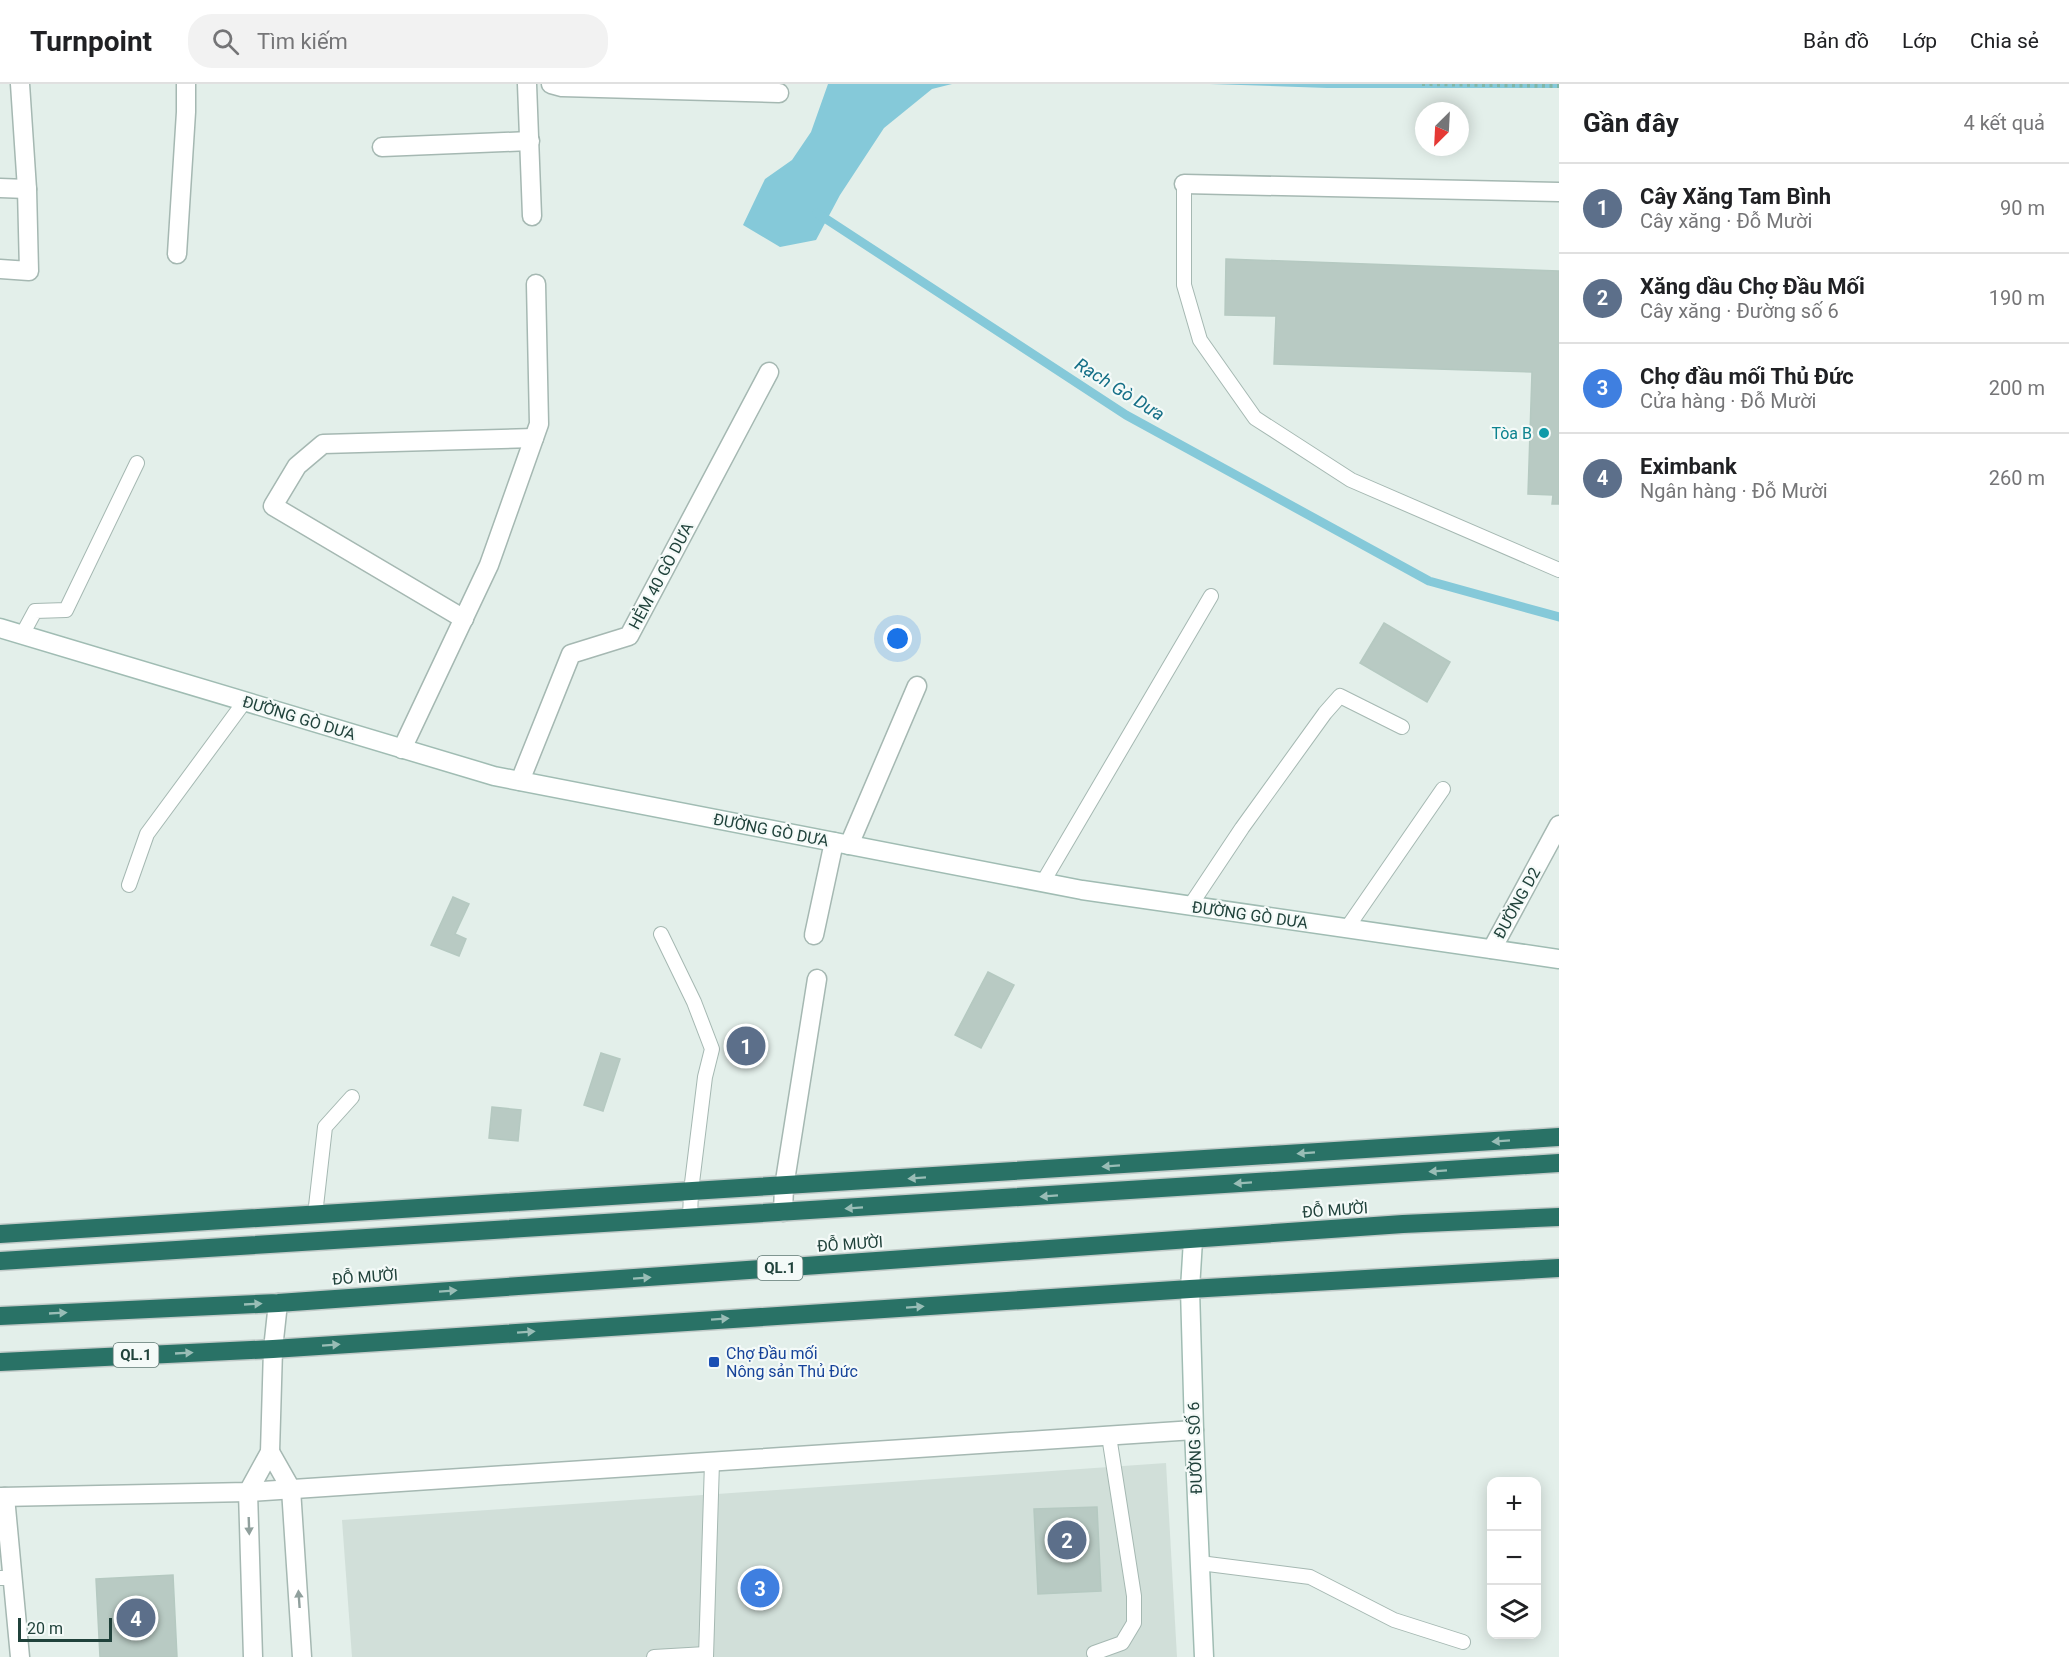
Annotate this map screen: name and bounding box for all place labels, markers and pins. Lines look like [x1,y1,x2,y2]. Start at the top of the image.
place label: Tòa B [1491,424,1532,443]
marker: Tòa B [1537,426,1551,440]
pin: 1 [726,1024,766,1068]
place label: Chợ Đầu mối Nông sản Thủ Đức [726,1344,858,1381]
marker: Chợ Đầu mối Nông sản Thủ Đức [707,1355,721,1369]
pin: 2 [1048,1518,1086,1562]
pin: 3 [740,1566,780,1610]
pin: 4 [116,1596,156,1640]

